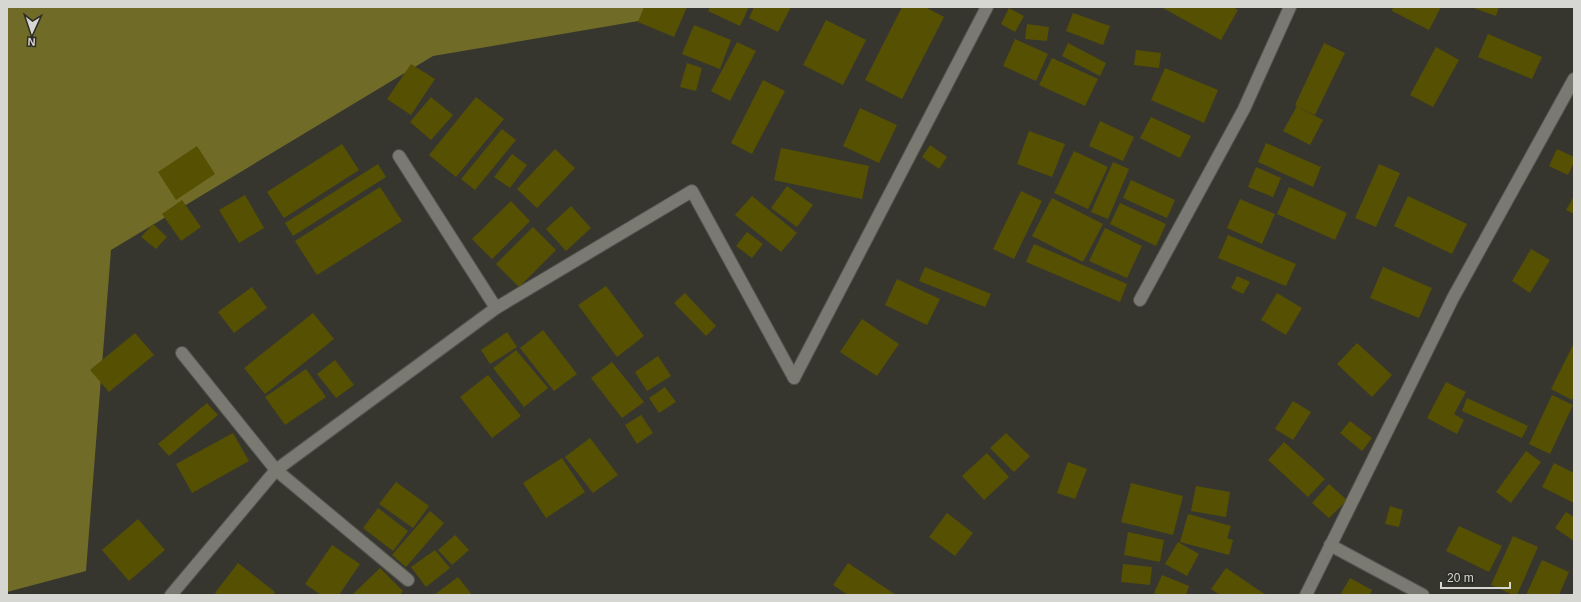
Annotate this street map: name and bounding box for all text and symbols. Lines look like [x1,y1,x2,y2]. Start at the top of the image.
north arrow [12,12,52,52]
text: N [27,36,36,48]
scale bar [1441,564,1510,590]
text: 20 m [1447,571,1474,585]

